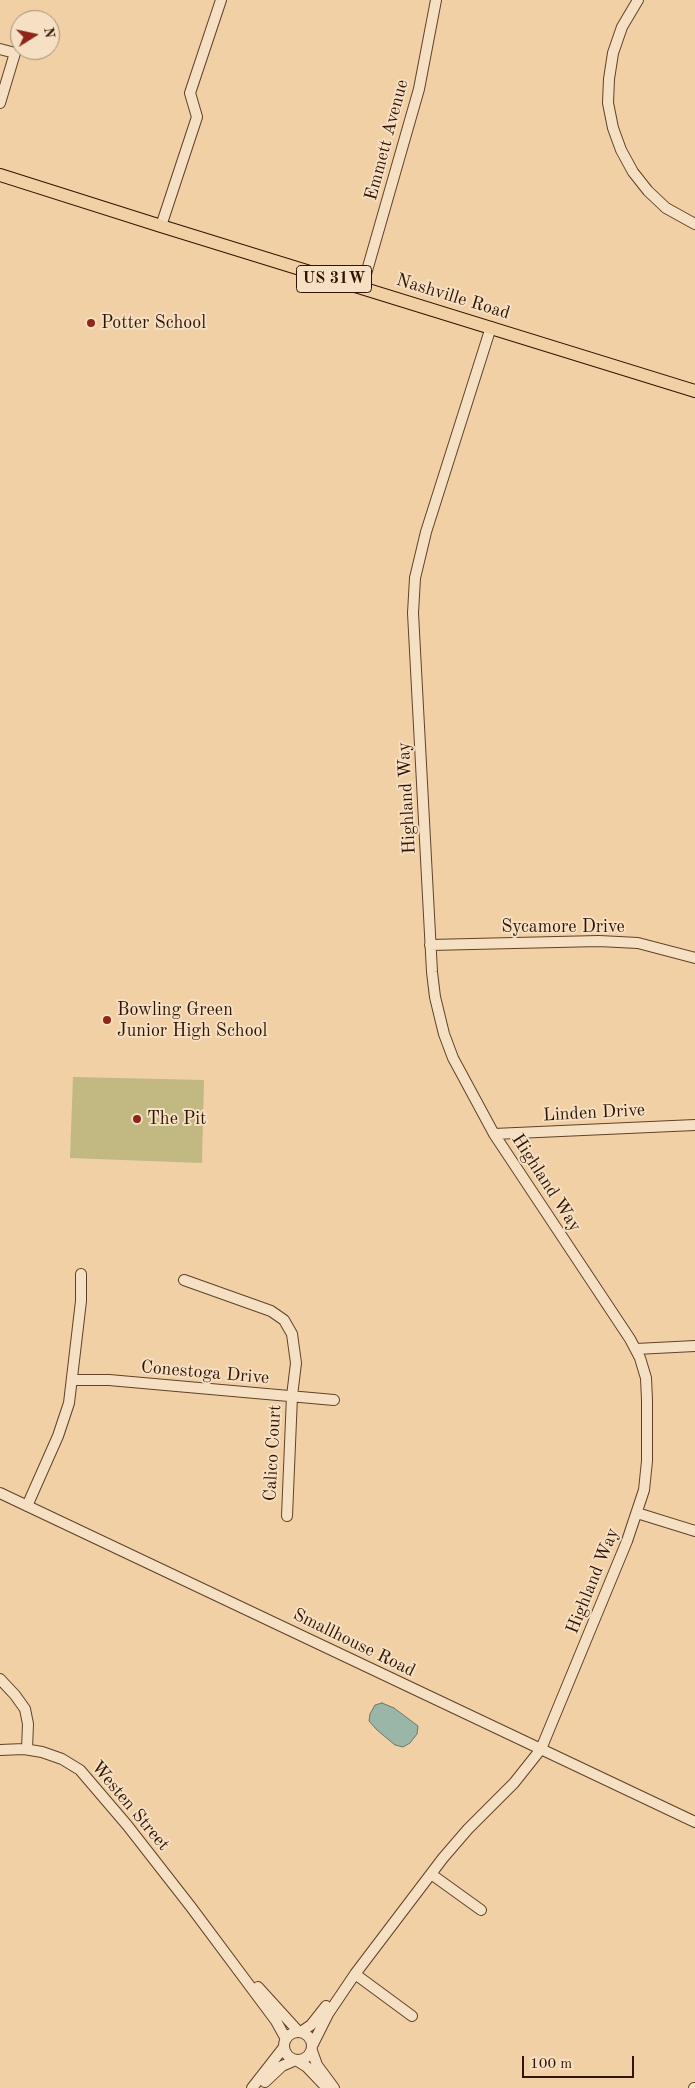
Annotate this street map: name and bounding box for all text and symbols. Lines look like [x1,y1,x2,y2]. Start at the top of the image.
north arrow [10,10,60,60]
text: N [41,26,57,39]
street label: Emmett Avenue [361,77,413,203]
road number: US 31W [296,266,372,292]
street label: Nashville Road [393,269,513,325]
place label: Potter School [101,312,206,334]
marker: Potter School [85,317,97,329]
street label: Highland Way [393,741,421,855]
street label: Sycamore Drive [501,916,625,938]
place label: Bowling Green Junior High School [117,999,267,1042]
marker: Bowling Green Junior High School [101,1014,113,1026]
street label: Linden Drive [542,1100,646,1126]
place label: The Pit [147,1108,206,1130]
marker: The Pit [131,1113,143,1125]
street label: Highland Way [506,1130,586,1236]
street label: Conestoga Drive [140,1357,270,1389]
street label: Calico Court [260,1404,286,1502]
street label: Highland Way [562,1525,624,1637]
street label: Smallhouse Road [289,1604,419,1682]
street label: Westen Street [86,1757,174,1855]
scale bar [525,2046,638,2078]
text: 100 m [530,2057,572,2072]

